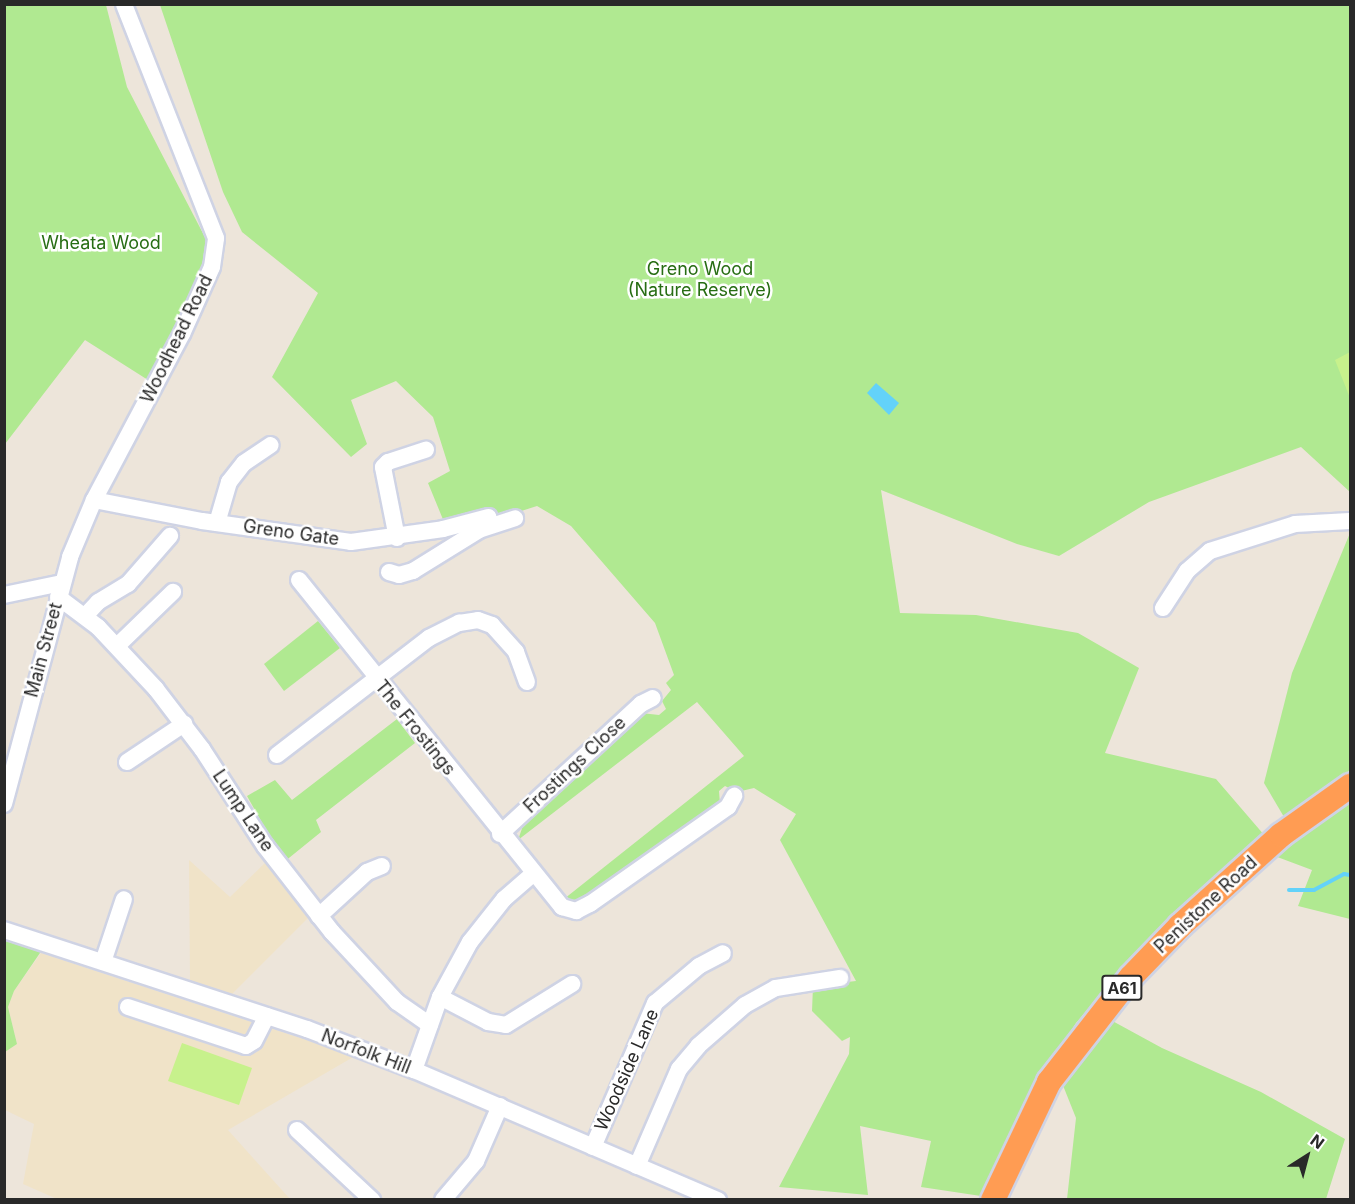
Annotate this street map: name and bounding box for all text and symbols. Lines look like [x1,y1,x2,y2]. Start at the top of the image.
park label: Wheata Wood [41,232,161,254]
park label: Greno Wood (Nature Reserve) [628,259,772,302]
street label: Woodhead Road [137,271,217,407]
street label: Greno Gate [242,516,340,550]
street label: Main Street [21,600,67,700]
street label: The Frostings [370,676,460,780]
street label: Frostings Close [519,712,631,818]
street label: Lump Lane [208,766,278,856]
street label: Penistone Road [1150,852,1262,958]
road number: A61 [1101,975,1143,1001]
street label: Woodside Lane [590,1006,664,1134]
street label: Norfolk Hill [318,1025,414,1079]
north arrow [1277,1126,1337,1186]
text: N [1307,1130,1328,1153]

